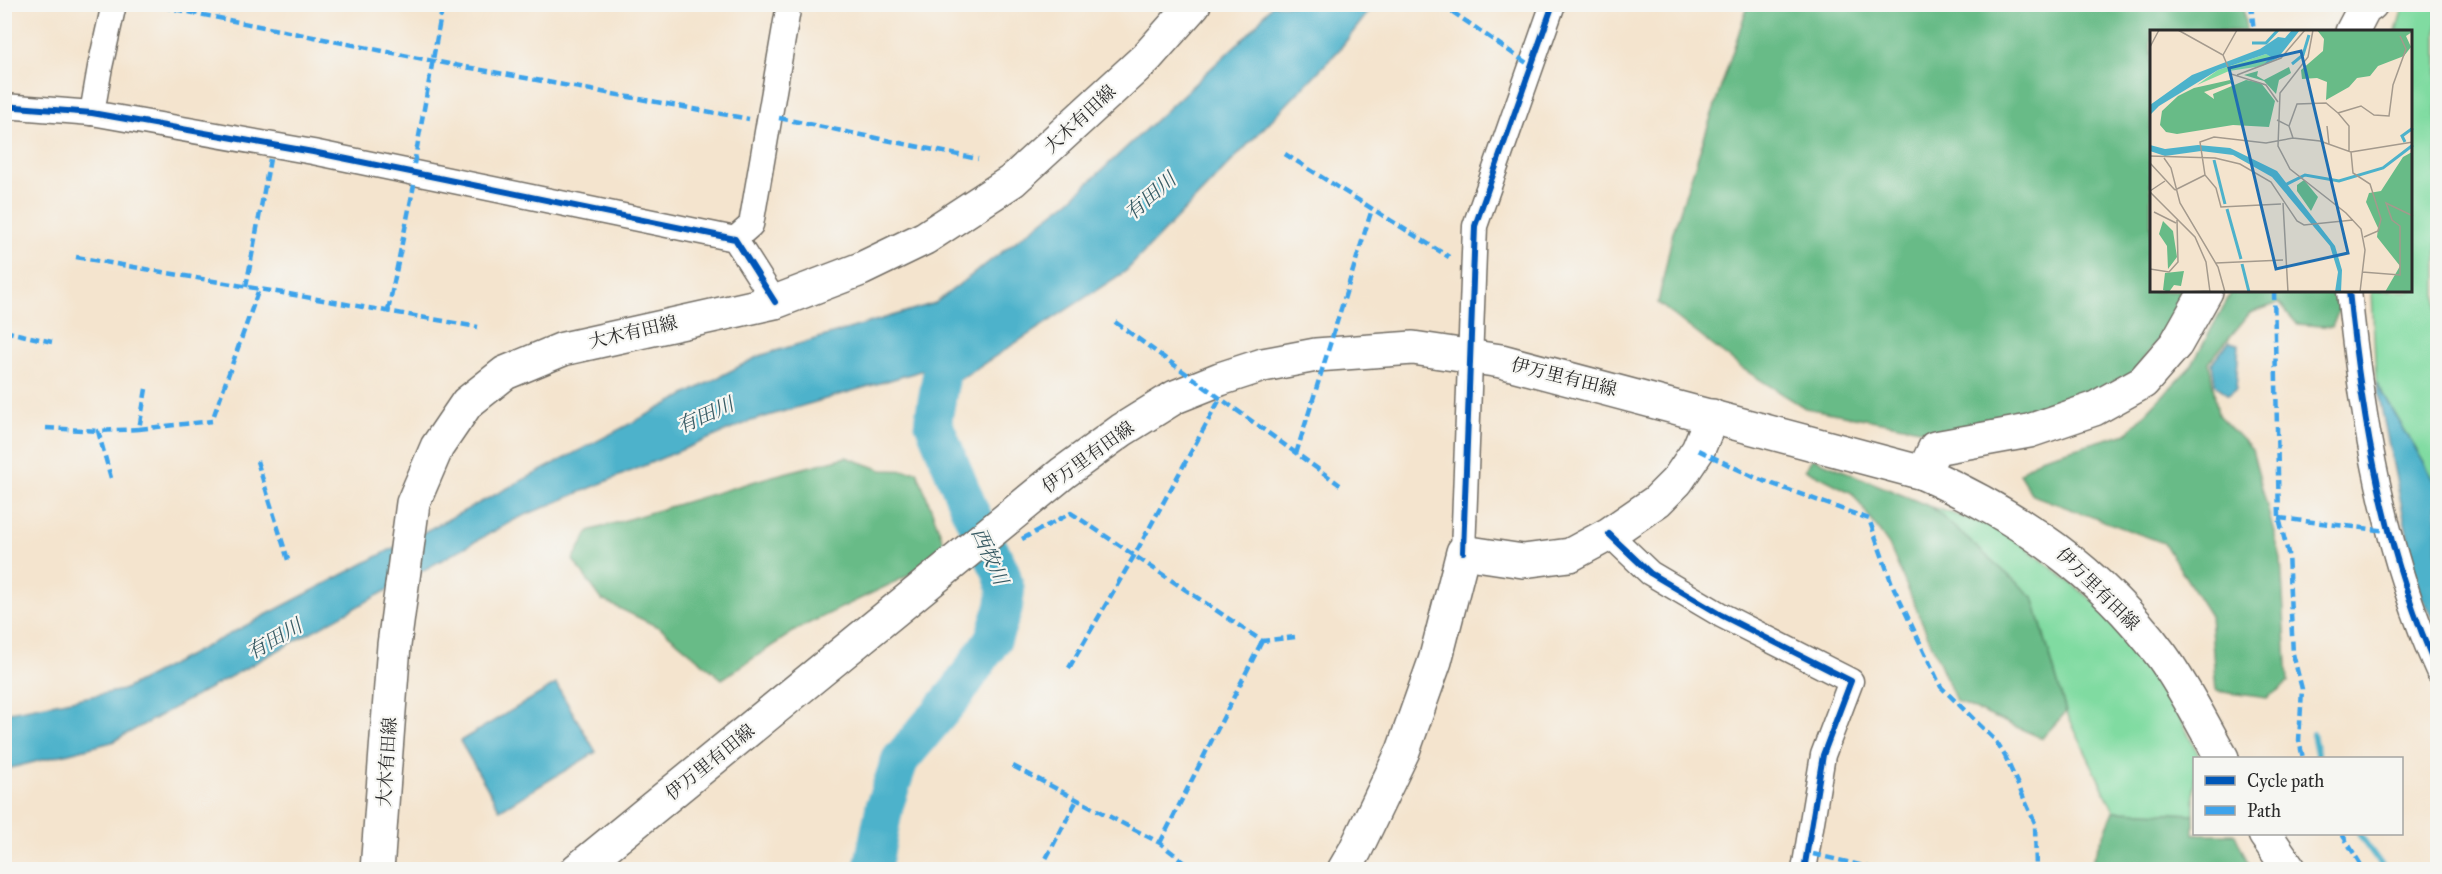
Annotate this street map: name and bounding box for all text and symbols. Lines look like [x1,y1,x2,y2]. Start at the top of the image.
inset map [2150,30,2412,292]
street label: 大木有田線 [1040,80,1120,158]
water label: 有田川 [1119,166,1182,225]
street label: 大木有田線 [587,311,679,353]
street label: 伊万里有田線 [1509,353,1619,401]
water label: 有田川 [673,391,739,438]
street label: 伊万里有田線 [1038,416,1138,498]
water label: 西牧川 [967,524,1014,590]
street label: 伊万里有田線 [2052,543,2144,635]
water label: 有田川 [242,613,308,664]
street label: 大木有田線 [373,716,401,808]
street label: 伊万里有田線 [661,719,759,805]
legend [2193,757,2403,835]
text: Cycle path [2247,770,2324,792]
text: Path [2247,800,2281,822]

